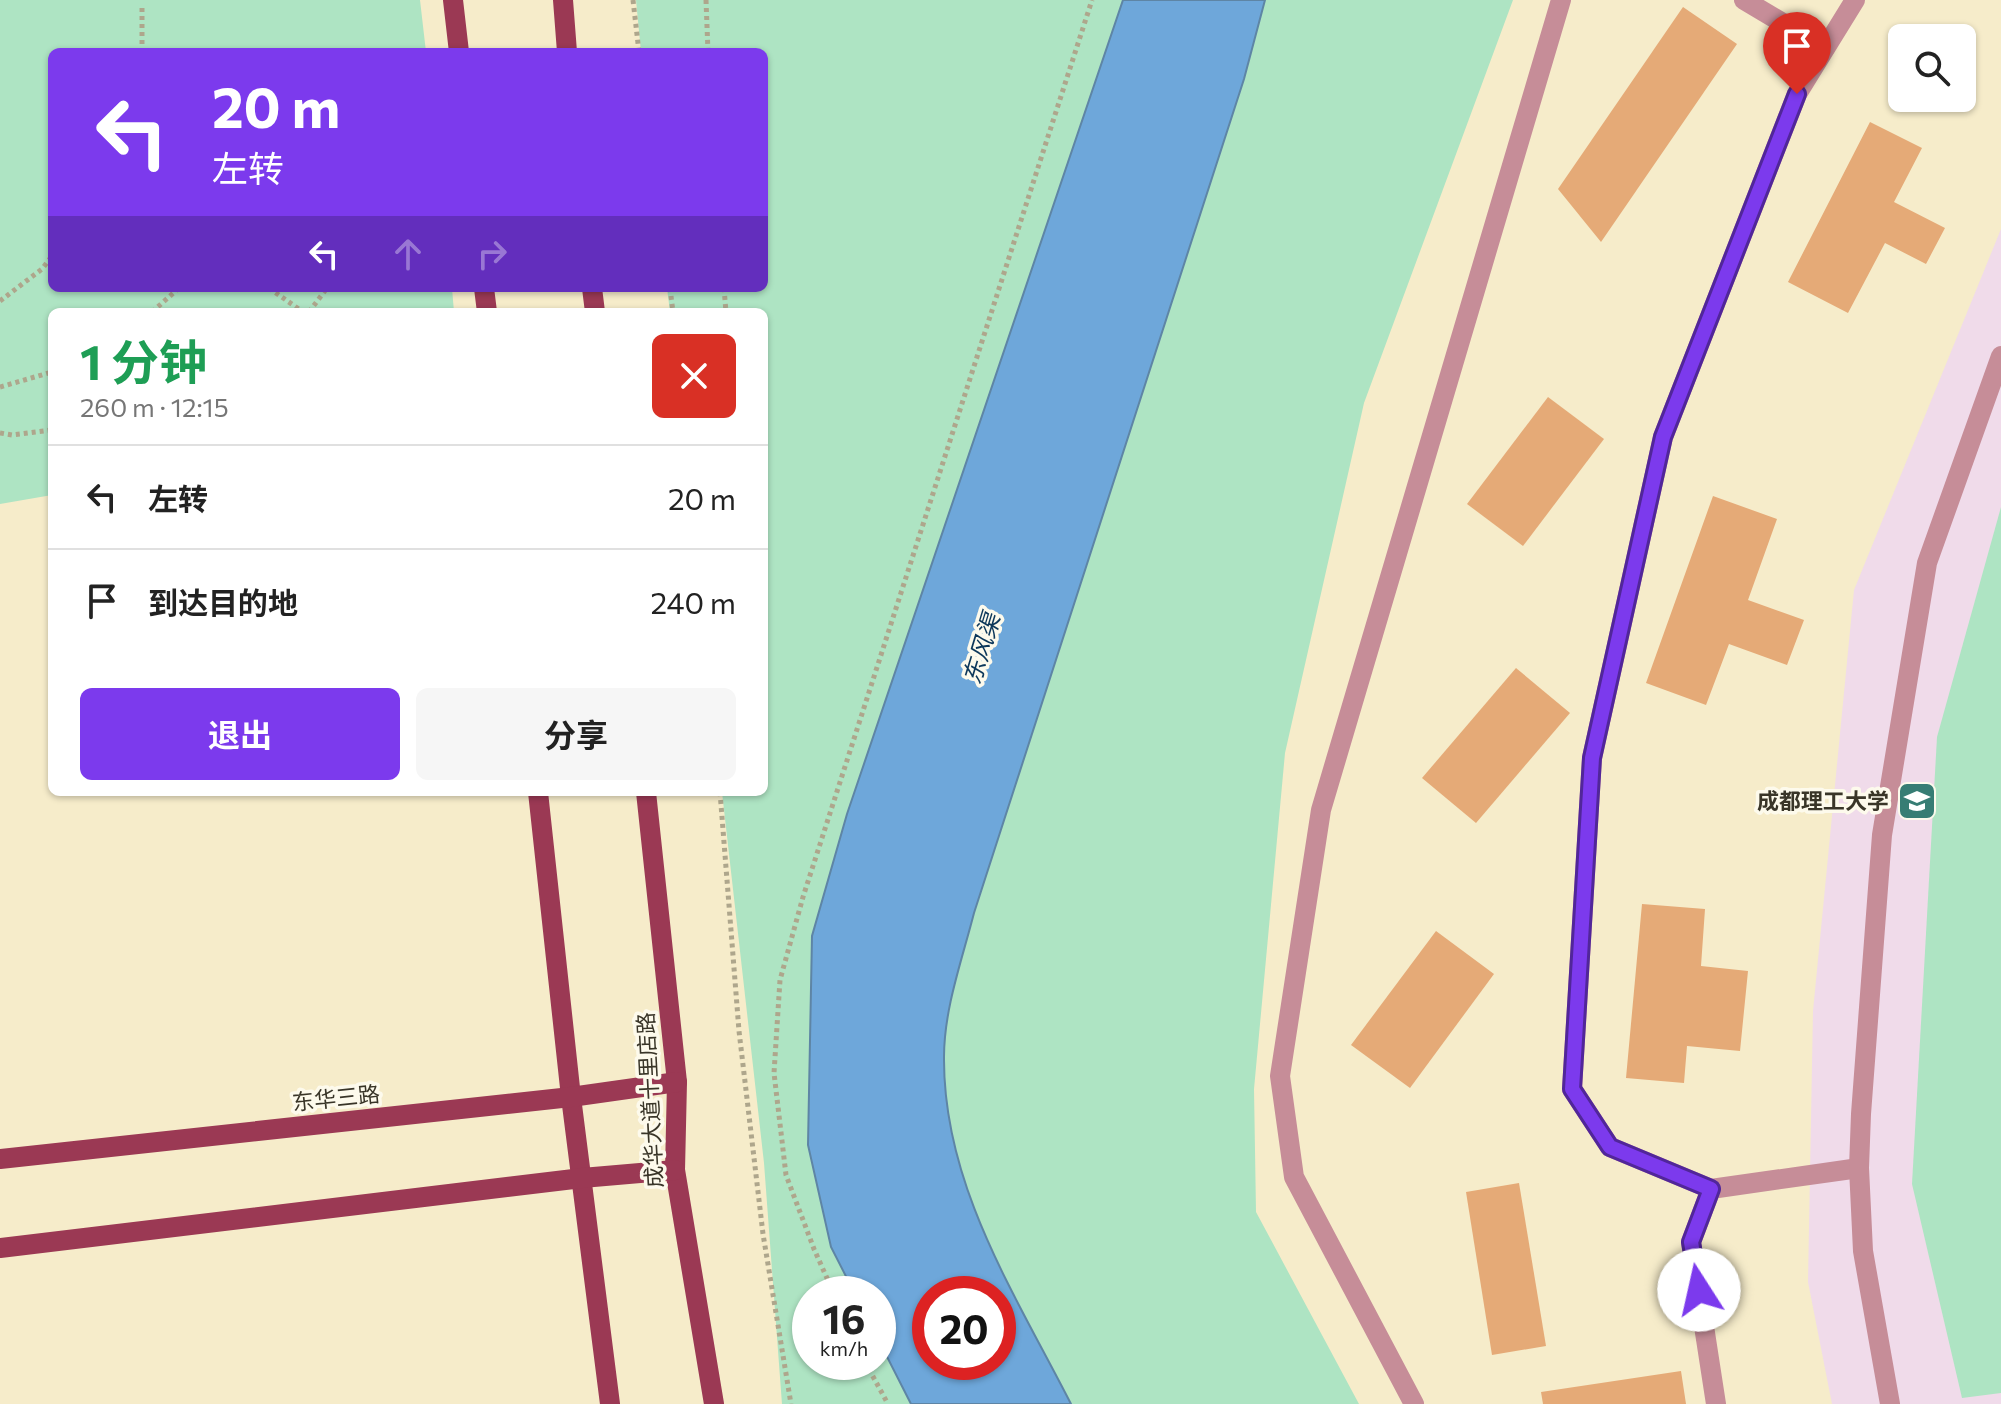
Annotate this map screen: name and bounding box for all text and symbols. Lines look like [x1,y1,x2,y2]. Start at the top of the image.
pin [1763,12,1831,94]
icon: arrive [1775,24,1819,68]
map controls [1888,24,1976,112]
button: search [1888,24,1976,112]
text: 20 m [212,71,340,140]
icon: left [80,80,184,184]
text: 左转 [212,145,284,189]
icon: left [302,232,346,276]
icon: ahead [386,232,430,276]
icon: right [470,232,514,276]
text: 1 分钟 [80,331,207,390]
button: close [652,334,736,418]
text: 260 m · 12:15 [80,391,229,422]
icon: left [80,475,124,519]
text: 左转 [148,479,208,516]
text: 20 m [668,479,736,516]
icon: arrive [80,579,124,623]
text: 到达目的地 [148,583,298,620]
text: 240 m [650,583,736,620]
water label: 东风渠 [956,607,1006,687]
button: 退出 [80,688,400,780]
button: 分享 [416,688,736,780]
school or university icon: 成都理工大学 [1896,780,1938,822]
place label: 成都理工大学 [1757,787,1889,814]
street label: 成华大道十里店路 [631,1011,668,1189]
street label: 东华三路 [291,1079,381,1116]
position arrow [1657,1248,1741,1332]
speed limit sign: 20 [912,1276,1016,1380]
text: 16 [823,1293,865,1342]
text: km/h [820,1336,868,1360]

